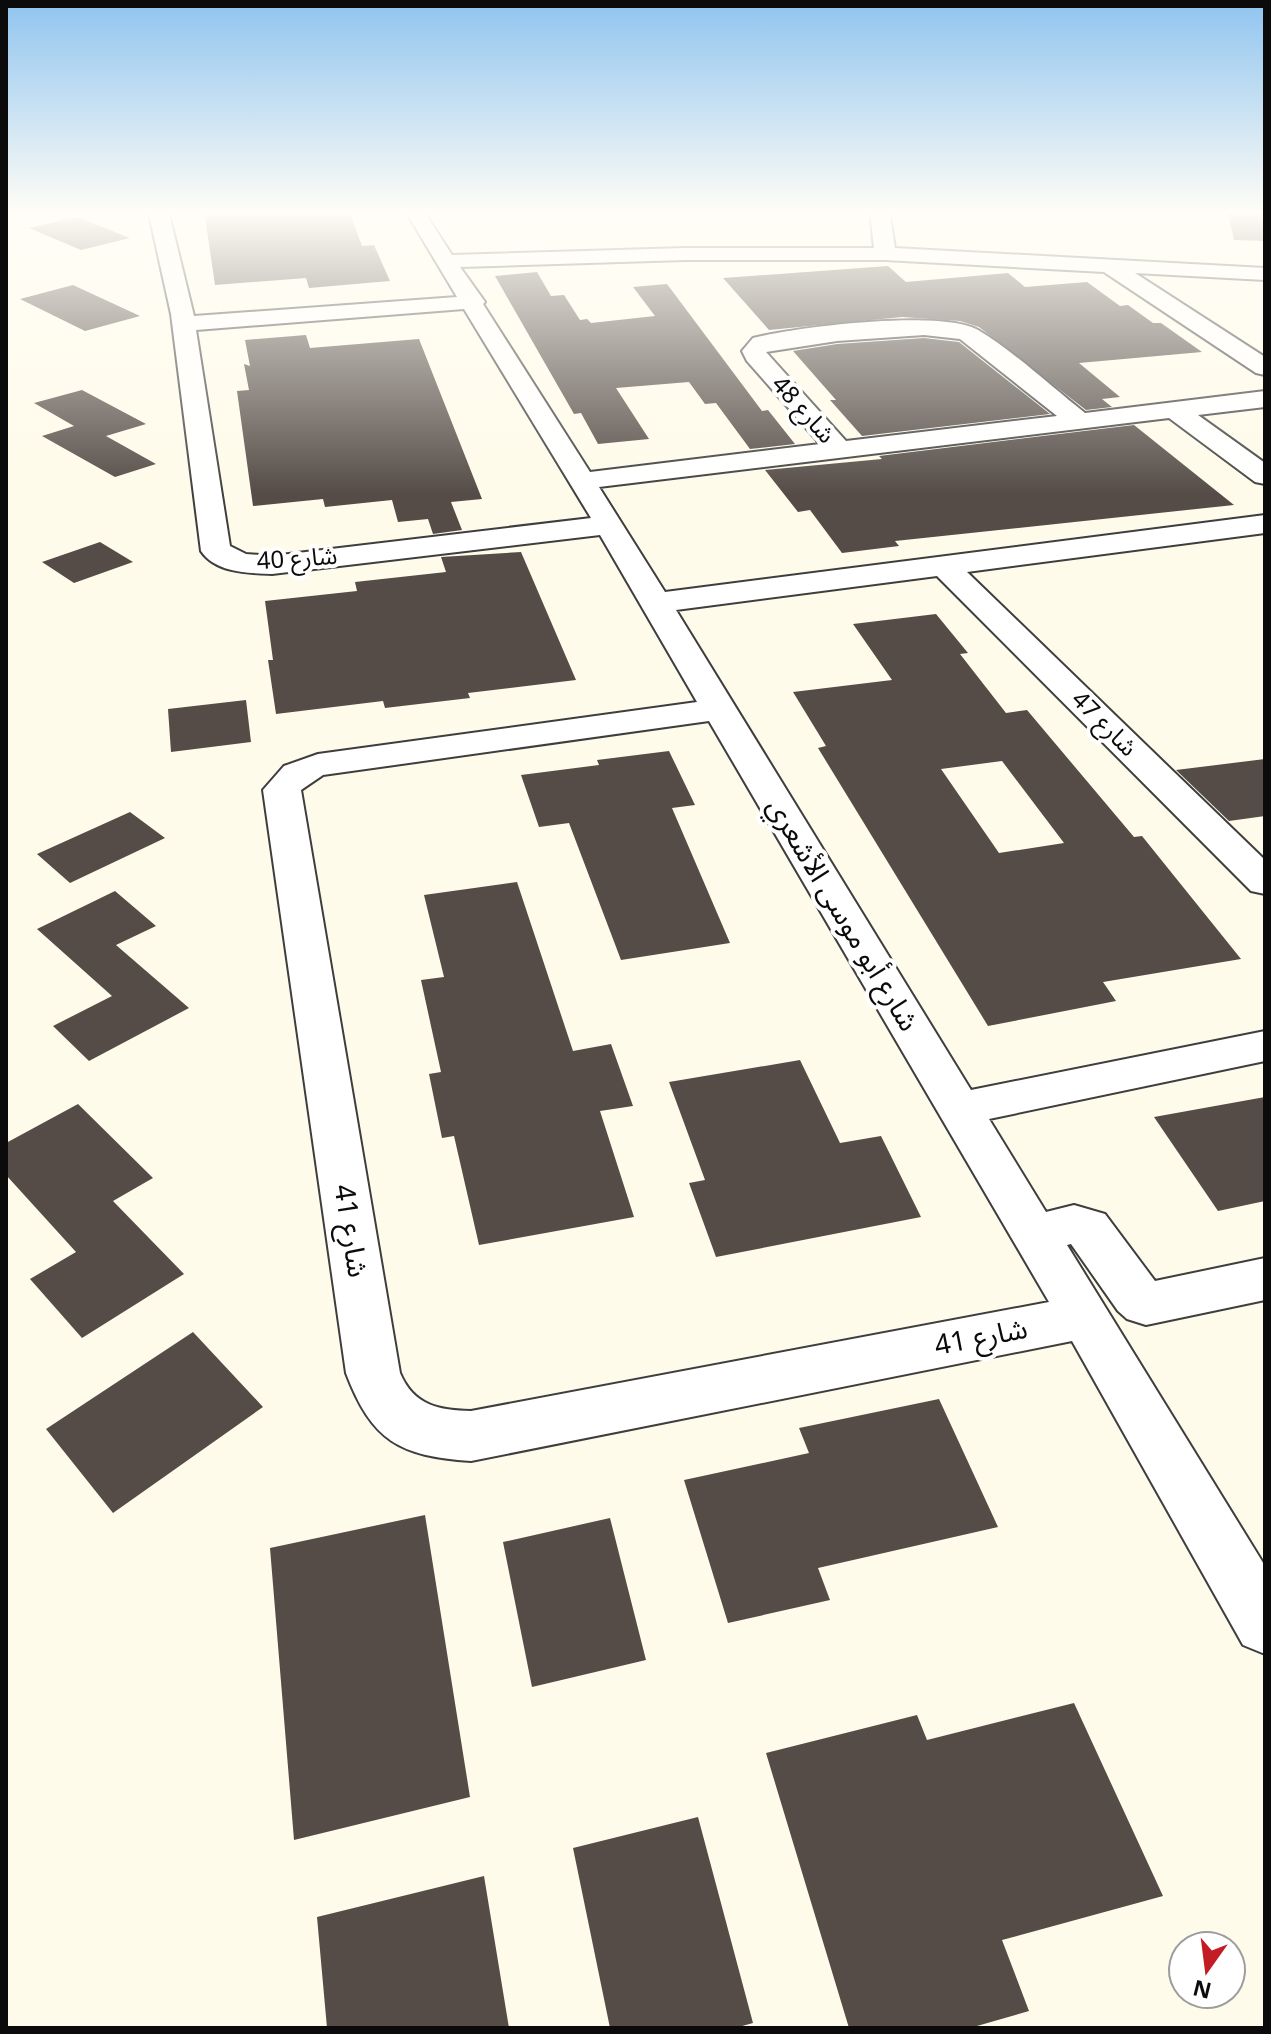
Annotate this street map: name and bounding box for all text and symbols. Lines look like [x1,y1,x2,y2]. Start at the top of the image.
street label: شارع 48 [757,363,849,457]
street label: شارع 40 [255,531,339,587]
street label: شارع 47 [1058,678,1150,770]
street label: شارع أبو موسى الأشعري [748,786,936,1044]
street label: شارع 41 [314,1180,386,1282]
street label: شارع 41 [929,1300,1033,1376]
north arrow [1167,1930,1247,2010]
text: N [1188,1964,1217,2013]

